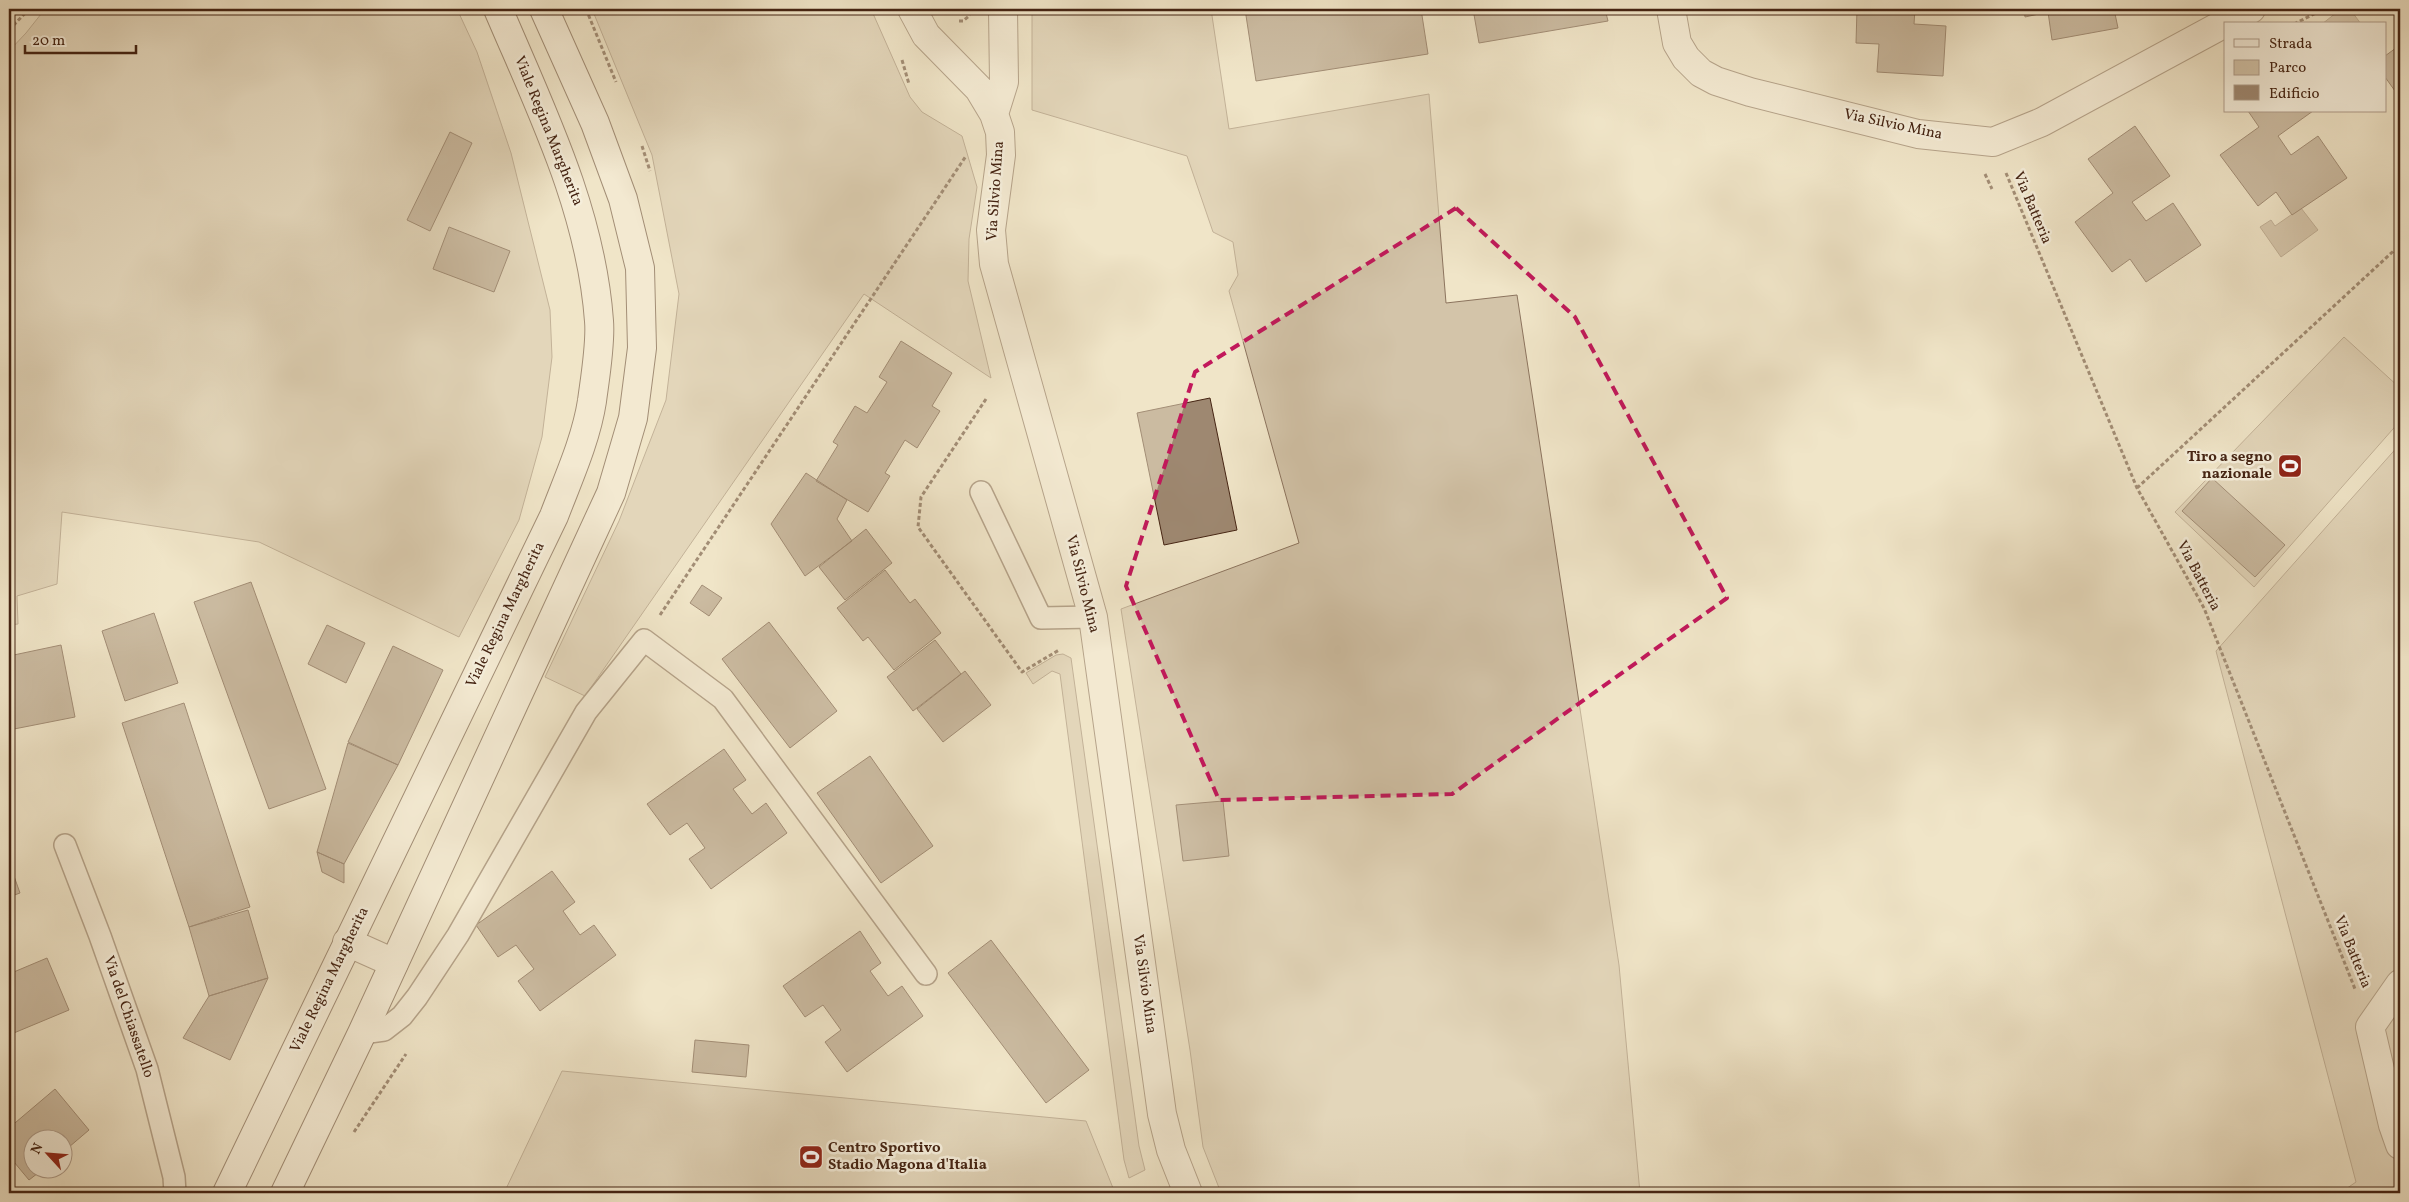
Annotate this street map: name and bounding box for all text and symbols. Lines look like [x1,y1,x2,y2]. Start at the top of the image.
scale bar [25,22,136,54]
legend [2224,22,2386,112]
text: 20 m [32,31,65,52]
text: Strada [2269,34,2312,55]
street label: Viale Regina Margherita [508,53,588,209]
text: Parco [2269,58,2306,79]
text: Edificio [2269,84,2320,105]
street label: Via Silvio Mina [1842,104,1944,146]
street label: Via Silvio Mina [982,140,1010,242]
street label: Via Batteria [2007,169,2057,247]
place label: Tiro a segno nazionale [2187,447,2272,485]
sports icon: Tiro a segno nazionale [2277,453,2303,479]
street label: Via Silvio Mina [1060,533,1104,635]
street label: Via Batteria [2171,537,2225,615]
street label: Viale Regina Margherita [462,539,550,691]
street label: Viale Regina Margherita [286,904,374,1056]
street label: Via Batteria [2328,912,2376,992]
street label: Via Silvio Mina [1127,933,1161,1035]
street label: Via del Chiassatello [97,953,159,1081]
north arrow [22,1130,72,1180]
place label: Centro Sportivo Stadio Magona d'Italia [828,1138,987,1176]
text: N [27,1140,48,1158]
sports icon: Centro Sportivo Stadio Magona d'Italia [798,1144,824,1170]

